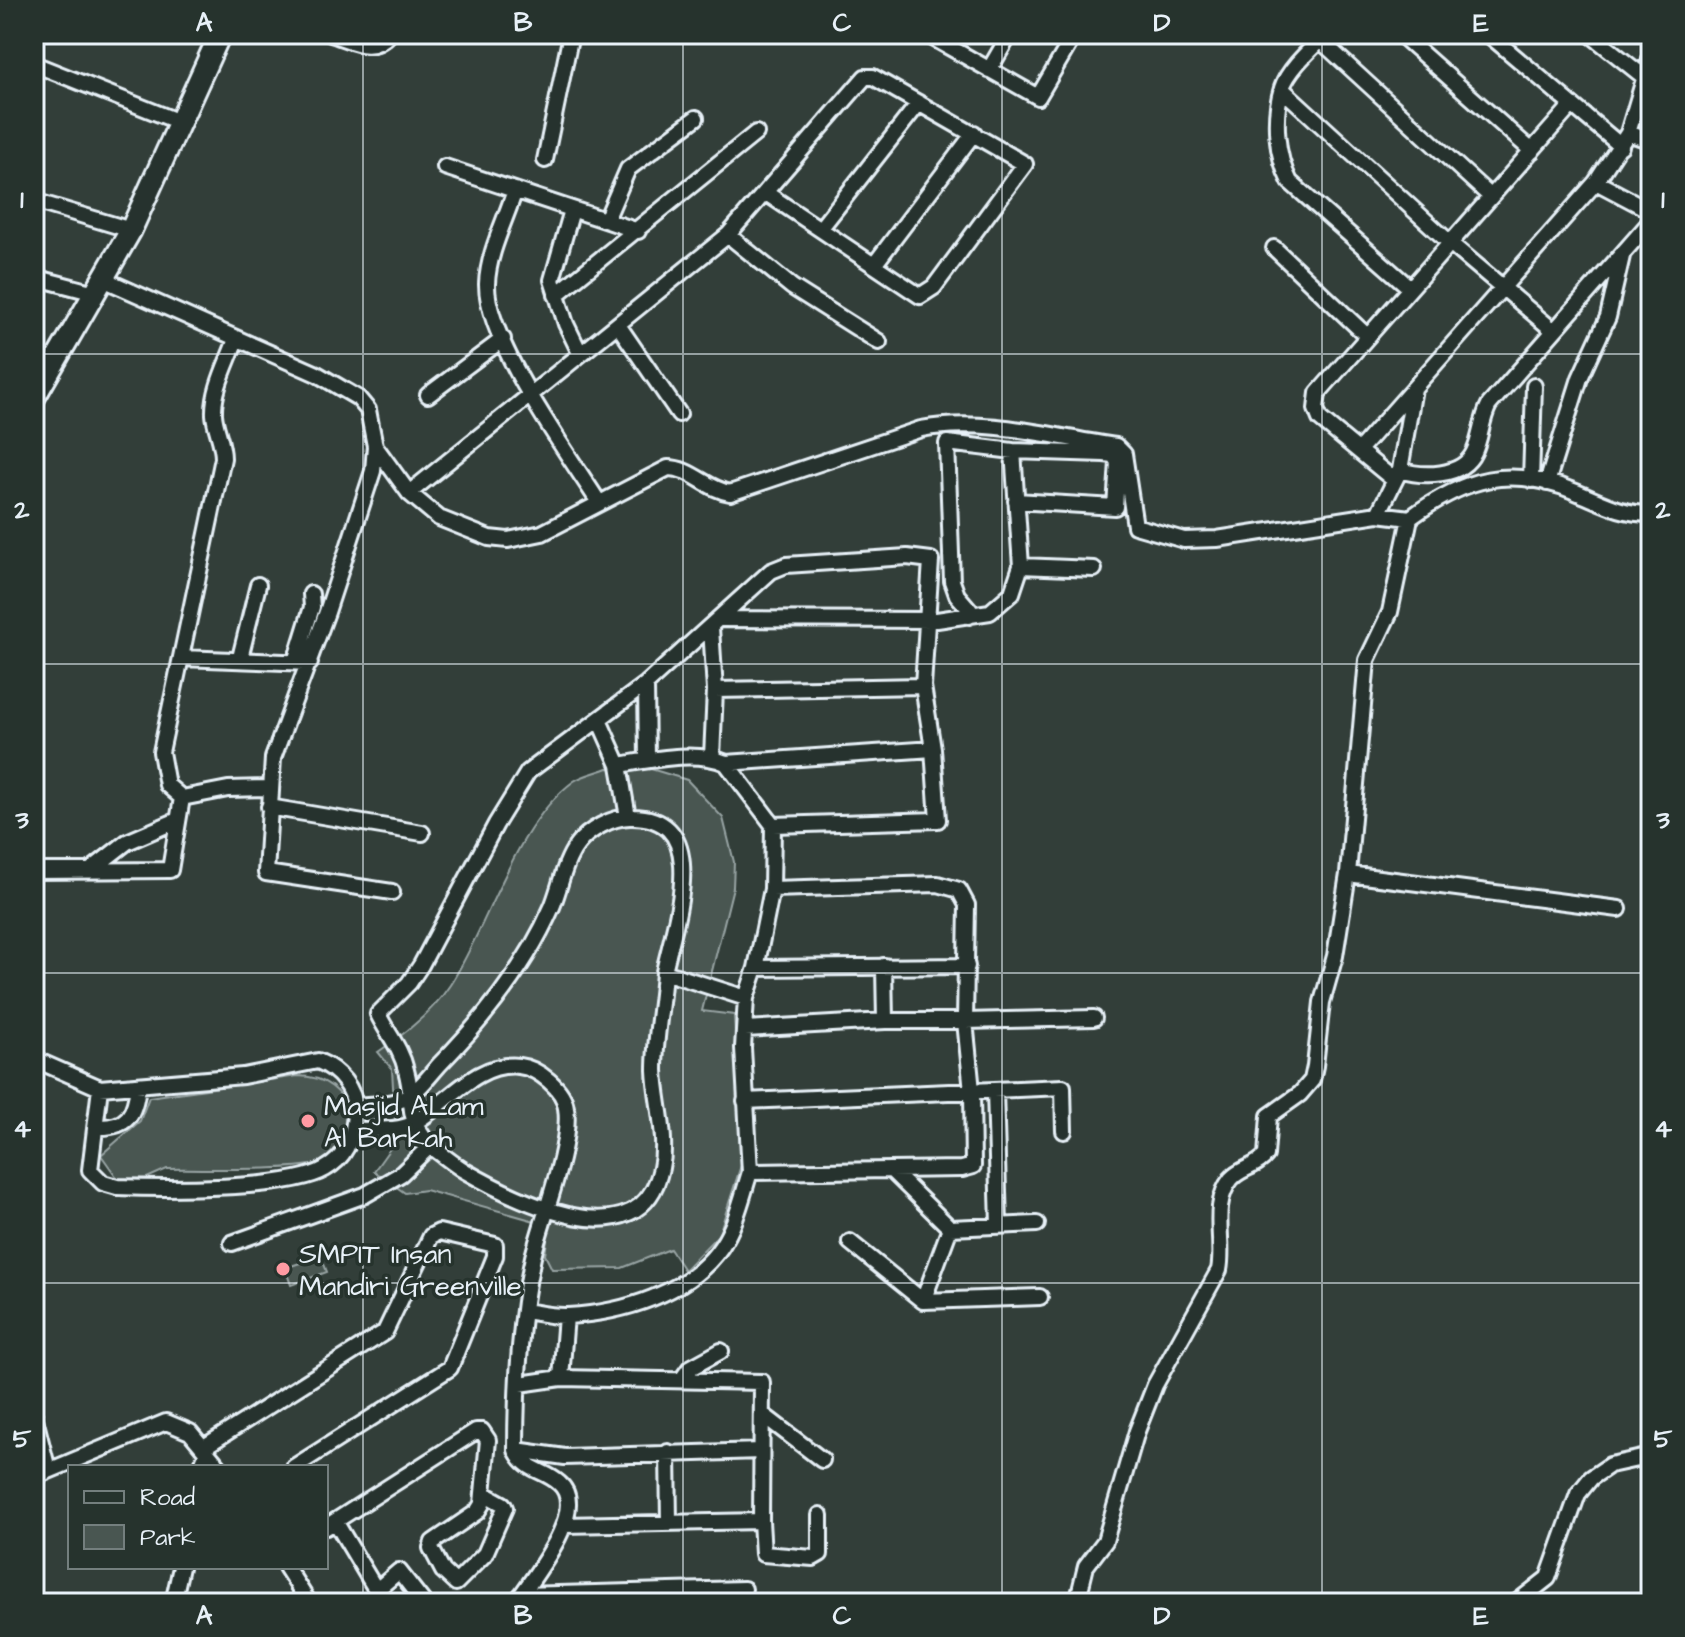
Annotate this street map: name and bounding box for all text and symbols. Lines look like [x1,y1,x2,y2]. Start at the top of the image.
text: A [196,5,213,41]
text: B [514,5,533,41]
text: C [833,5,852,41]
text: D [1154,5,1171,41]
text: E [1473,5,1489,41]
text: 1 [20,182,24,218]
text: 1 [1661,182,1665,218]
text: 2 [14,492,30,528]
text: 2 [1655,492,1671,528]
text: 3 [14,802,29,838]
text: 3 [1655,802,1670,838]
place label: Masjid ALam Al Barkah [324,1087,484,1158]
text: 4 [13,1111,31,1147]
text: 4 [1654,1111,1672,1147]
marker: Masjid ALam Al Barkah [299,1112,317,1130]
place label: SMPIT Insan Mandiri Greenville [299,1235,522,1306]
marker: SMPIT Insan Mandiri Greenville [274,1260,292,1278]
text: 5 [13,1421,32,1457]
text: 5 [1654,1421,1673,1457]
legend [68,1465,328,1569]
text: Road [140,1481,195,1515]
text: Park [140,1521,196,1555]
text: A [196,1598,213,1634]
text: B [514,1598,533,1634]
text: C [833,1598,852,1634]
text: D [1154,1598,1171,1634]
text: E [1473,1598,1489,1634]

